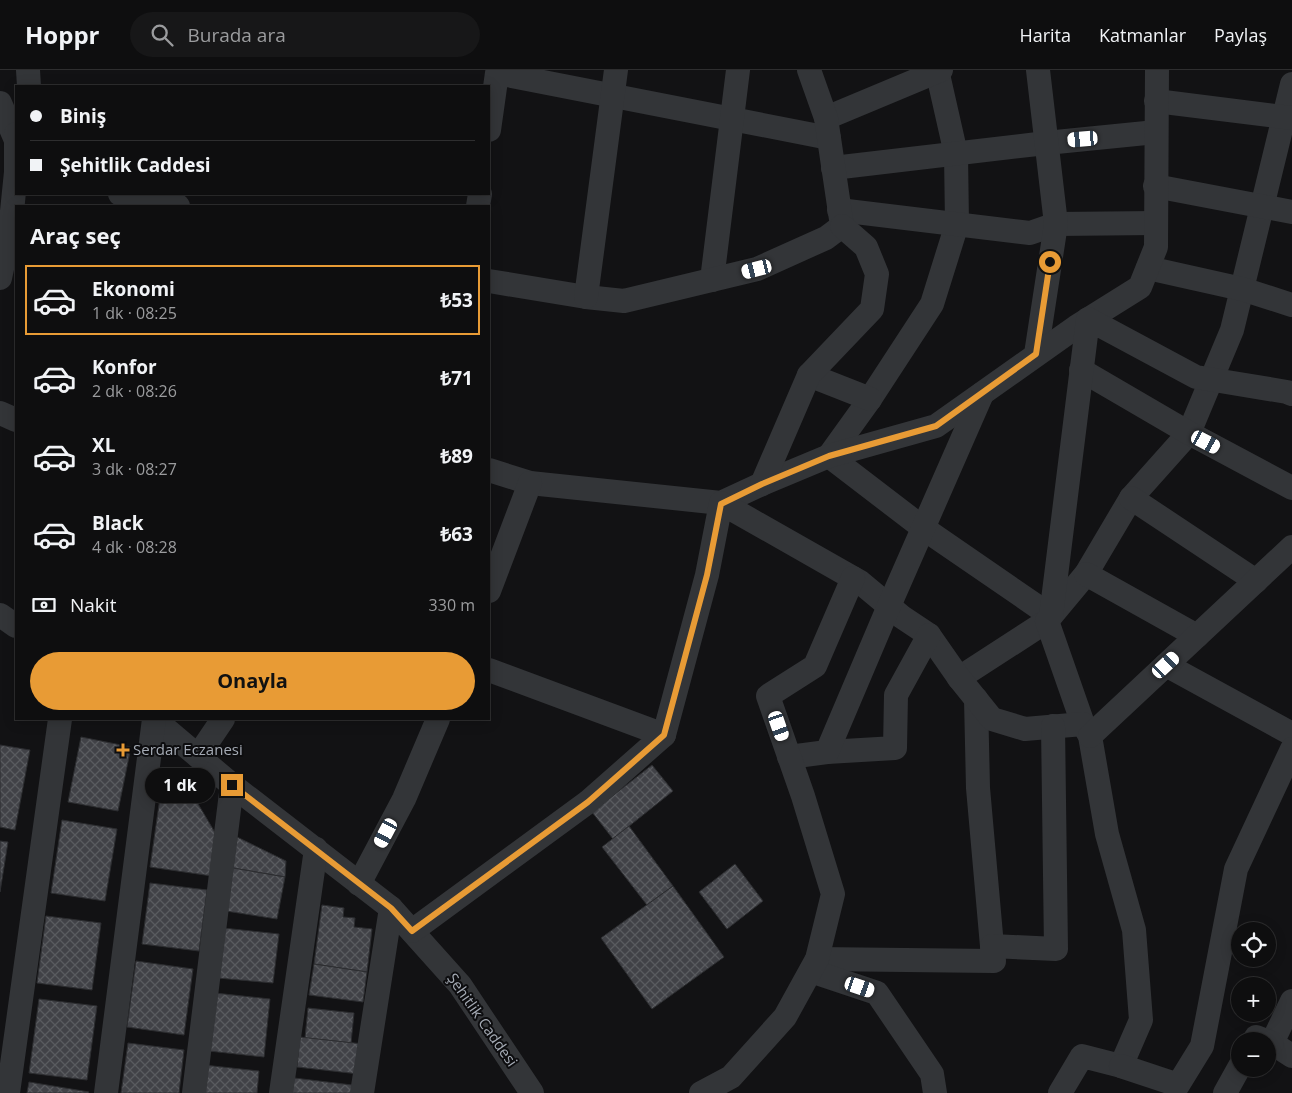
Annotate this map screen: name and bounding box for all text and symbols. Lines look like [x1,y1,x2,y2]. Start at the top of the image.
search box [130,12,480,57]
text: Hoppr [25,18,100,51]
icon: search [148,21,176,49]
text: Burada ara [188,22,286,48]
text: Harita [1019,23,1071,47]
text: Katmanlar [1099,23,1186,47]
text: Paylaş [1214,23,1267,47]
text: Biniş [60,103,106,129]
car [1067,130,1098,148]
text: Şehitlik Caddesi [60,152,211,178]
text: Araç seç [30,220,121,250]
route start [1039,251,1061,273]
car [740,258,773,280]
text: Ekonomi [92,276,175,302]
icon: car [32,278,77,323]
text: ₺53 [440,287,473,313]
text: 1 dk · 08:25 [92,302,177,324]
text: Konfor [92,354,157,380]
icon: car [32,356,77,401]
text: ₺71 [440,365,473,391]
text: 2 dk · 08:26 [92,380,177,402]
car [1189,428,1222,456]
text: XL [92,432,115,458]
icon: car [32,434,77,479]
text: ₺89 [440,443,473,469]
text: 3 dk · 08:27 [92,458,177,480]
text: Black [92,510,144,536]
icon: car [32,512,77,557]
text: ₺63 [440,521,473,547]
text: 4 dk · 08:28 [92,536,177,558]
icon: cash [30,591,58,619]
text: Nakit [70,592,116,618]
text: 330 m [429,594,475,616]
car [1149,649,1182,681]
button: Onayla [30,652,475,710]
car [767,709,790,743]
place label: Serdar Eczanesi [133,739,243,759]
marker: Serdar Eczanesi [117,744,129,756]
callout: 1 dk [144,768,214,802]
text: 1 dk [163,774,197,796]
route end [221,774,243,796]
car [372,816,399,850]
map controls [1231,922,1276,1077]
button: locate [1231,922,1276,967]
street label: Şehitlik Caddesi [443,969,523,1070]
car [843,975,876,999]
button: + [1231,977,1276,1022]
button: − [1231,1032,1276,1077]

